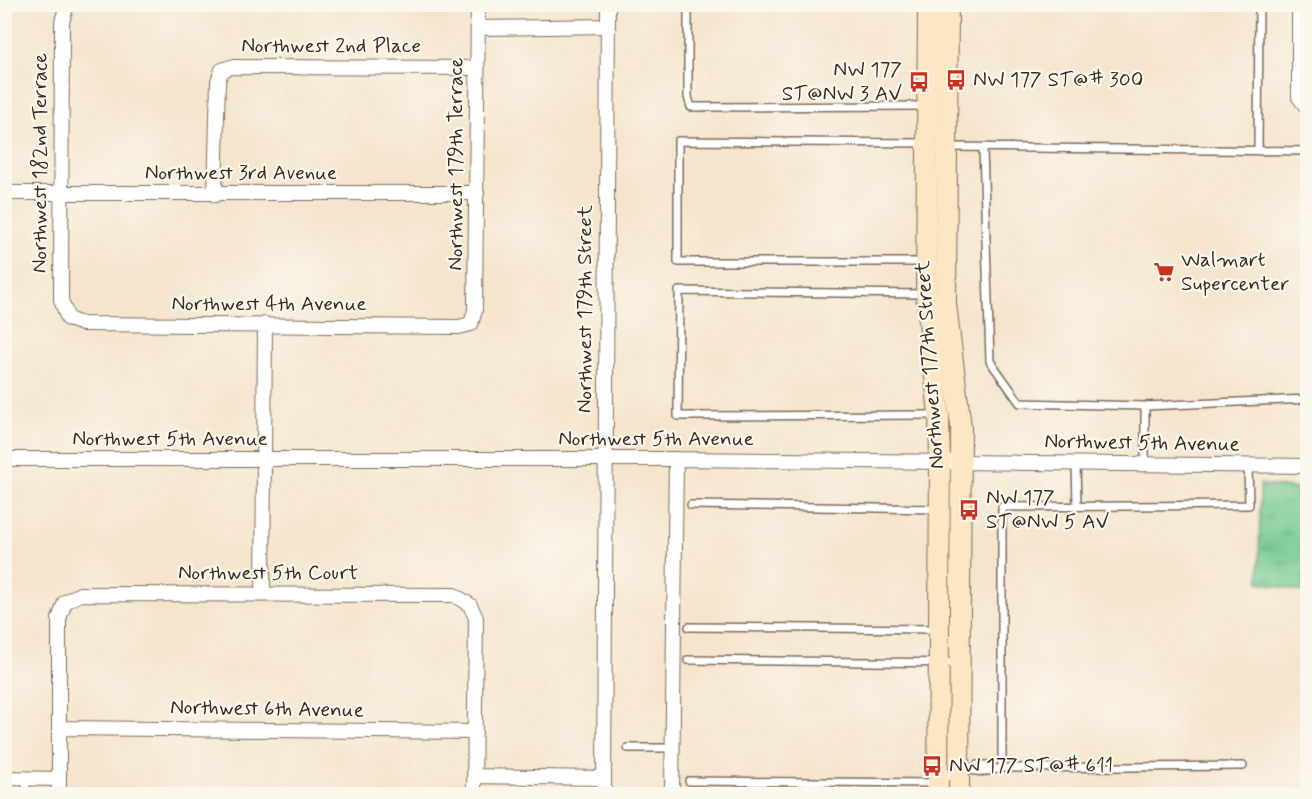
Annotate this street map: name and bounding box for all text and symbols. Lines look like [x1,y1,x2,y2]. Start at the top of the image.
street label: Northwest 2nd Place [241,32,421,60]
street label: Northwest 182nd Terrace [26,53,54,273]
place label: NW 177 ST@NW 3 AV [782,56,902,108]
street label: Northwest 179th Terrace [442,57,470,271]
place label: NW 177 ST@# 300 [973,66,1143,94]
bus stop icon: NW 177 ST@# 300 [944,68,968,92]
bus stop icon: NW 177 ST@NW 3 AV [907,70,931,94]
street label: Northwest 3rd Avenue [145,159,337,187]
street label: Northwest 179th Street [571,204,599,413]
place label: Walmart Supercenter [1181,246,1289,298]
street label: Northwest 177th Street [909,259,951,470]
supermarket icon: Walmart Supercenter [1152,260,1176,284]
street label: Northwest 4th Avenue [171,290,367,318]
street label: Northwest 5th Avenue [72,425,268,453]
street label: Northwest 5th Avenue [558,425,754,453]
street label: Northwest 5th Avenue [1044,427,1240,459]
place label: NW 177 ST@NW 5 AV [986,484,1110,536]
bus stop icon: NW 177 ST@NW 5 AV [957,498,981,522]
street label: Northwest 5th Court [178,559,358,587]
street label: Northwest 6th Avenue [170,693,364,725]
place label: NW 177 ST@# 611 [949,752,1113,780]
bus stop icon: NW 177 ST@# 611 [920,754,944,778]

